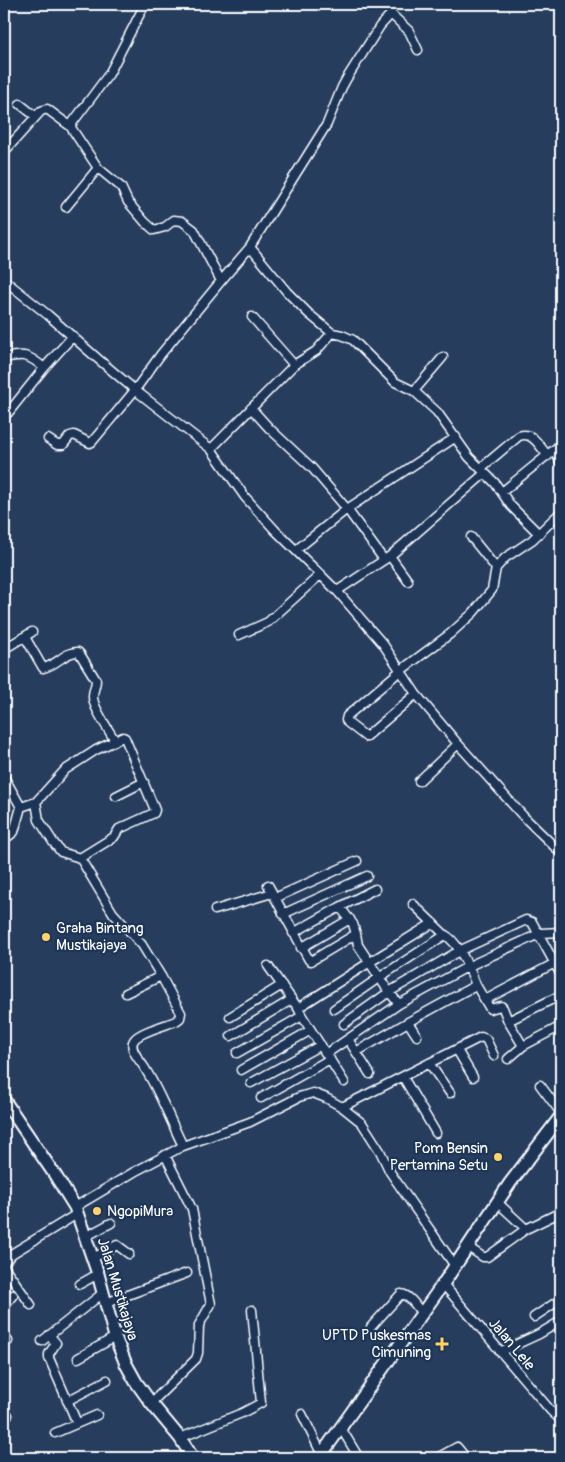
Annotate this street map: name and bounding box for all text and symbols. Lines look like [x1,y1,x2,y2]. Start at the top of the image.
place label: Graha Bintang Mustikajaya [56,919,144,955]
marker: Graha Bintang Mustikajaya [40,931,52,943]
place label: Pom Bensin Pertamina Setu [390,1139,488,1175]
marker: Pom Bensin Pertamina Setu [492,1151,504,1163]
place label: NgopiMura [107,1202,173,1221]
marker: NgopiMura [91,1205,103,1217]
street label: Jalan Mustikajaya [93,1235,142,1343]
street label: Jalan Lele [484,1314,539,1375]
place label: UPTD Puskesmas Cimuning [322,1326,431,1362]
marker: UPTD Puskesmas Cimuning [435,1337,449,1351]

